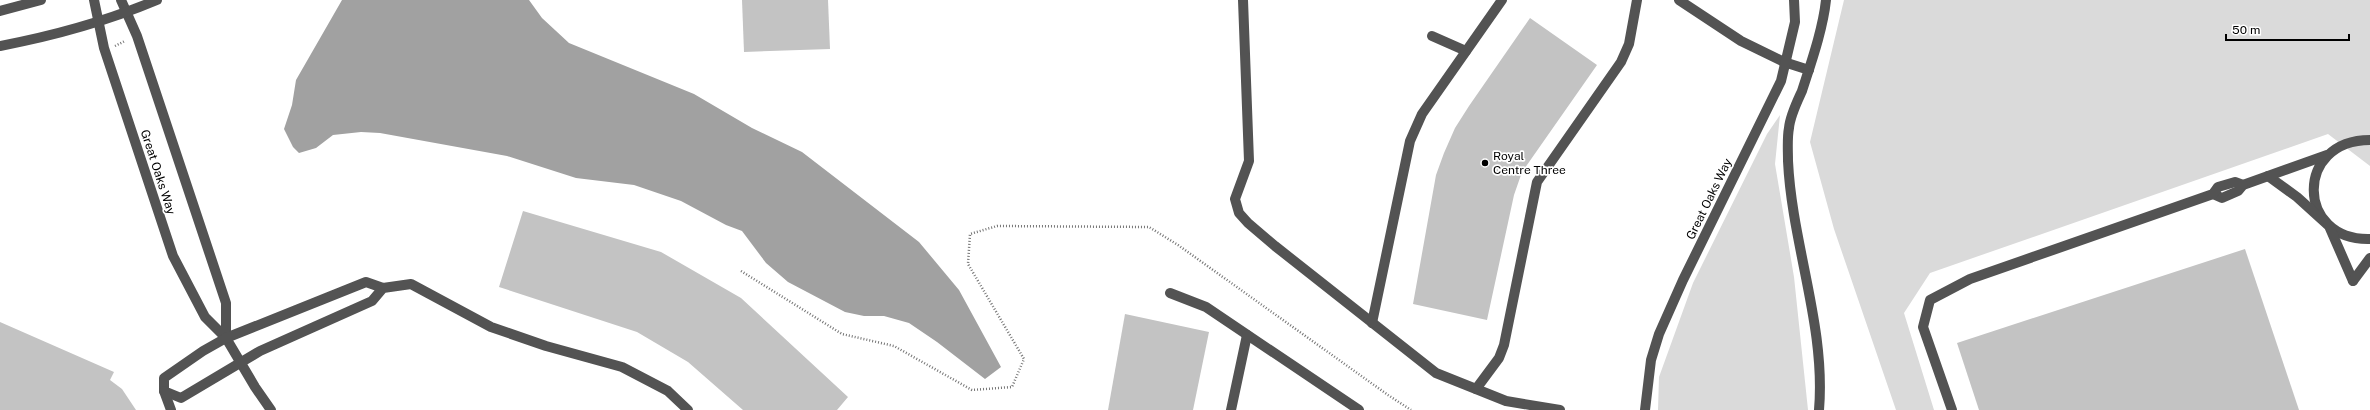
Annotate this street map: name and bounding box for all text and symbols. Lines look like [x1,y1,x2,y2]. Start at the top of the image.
scale bar [2226,16,2349,42]
text: 50 m [2232,23,2260,37]
street label: Great Oaks Way [138,128,178,217]
place label: Royal Centre Three [1493,149,1566,177]
street label: Great Oaks Way [1683,156,1735,242]
marker: Royal Centre Three [1480,158,1490,168]

